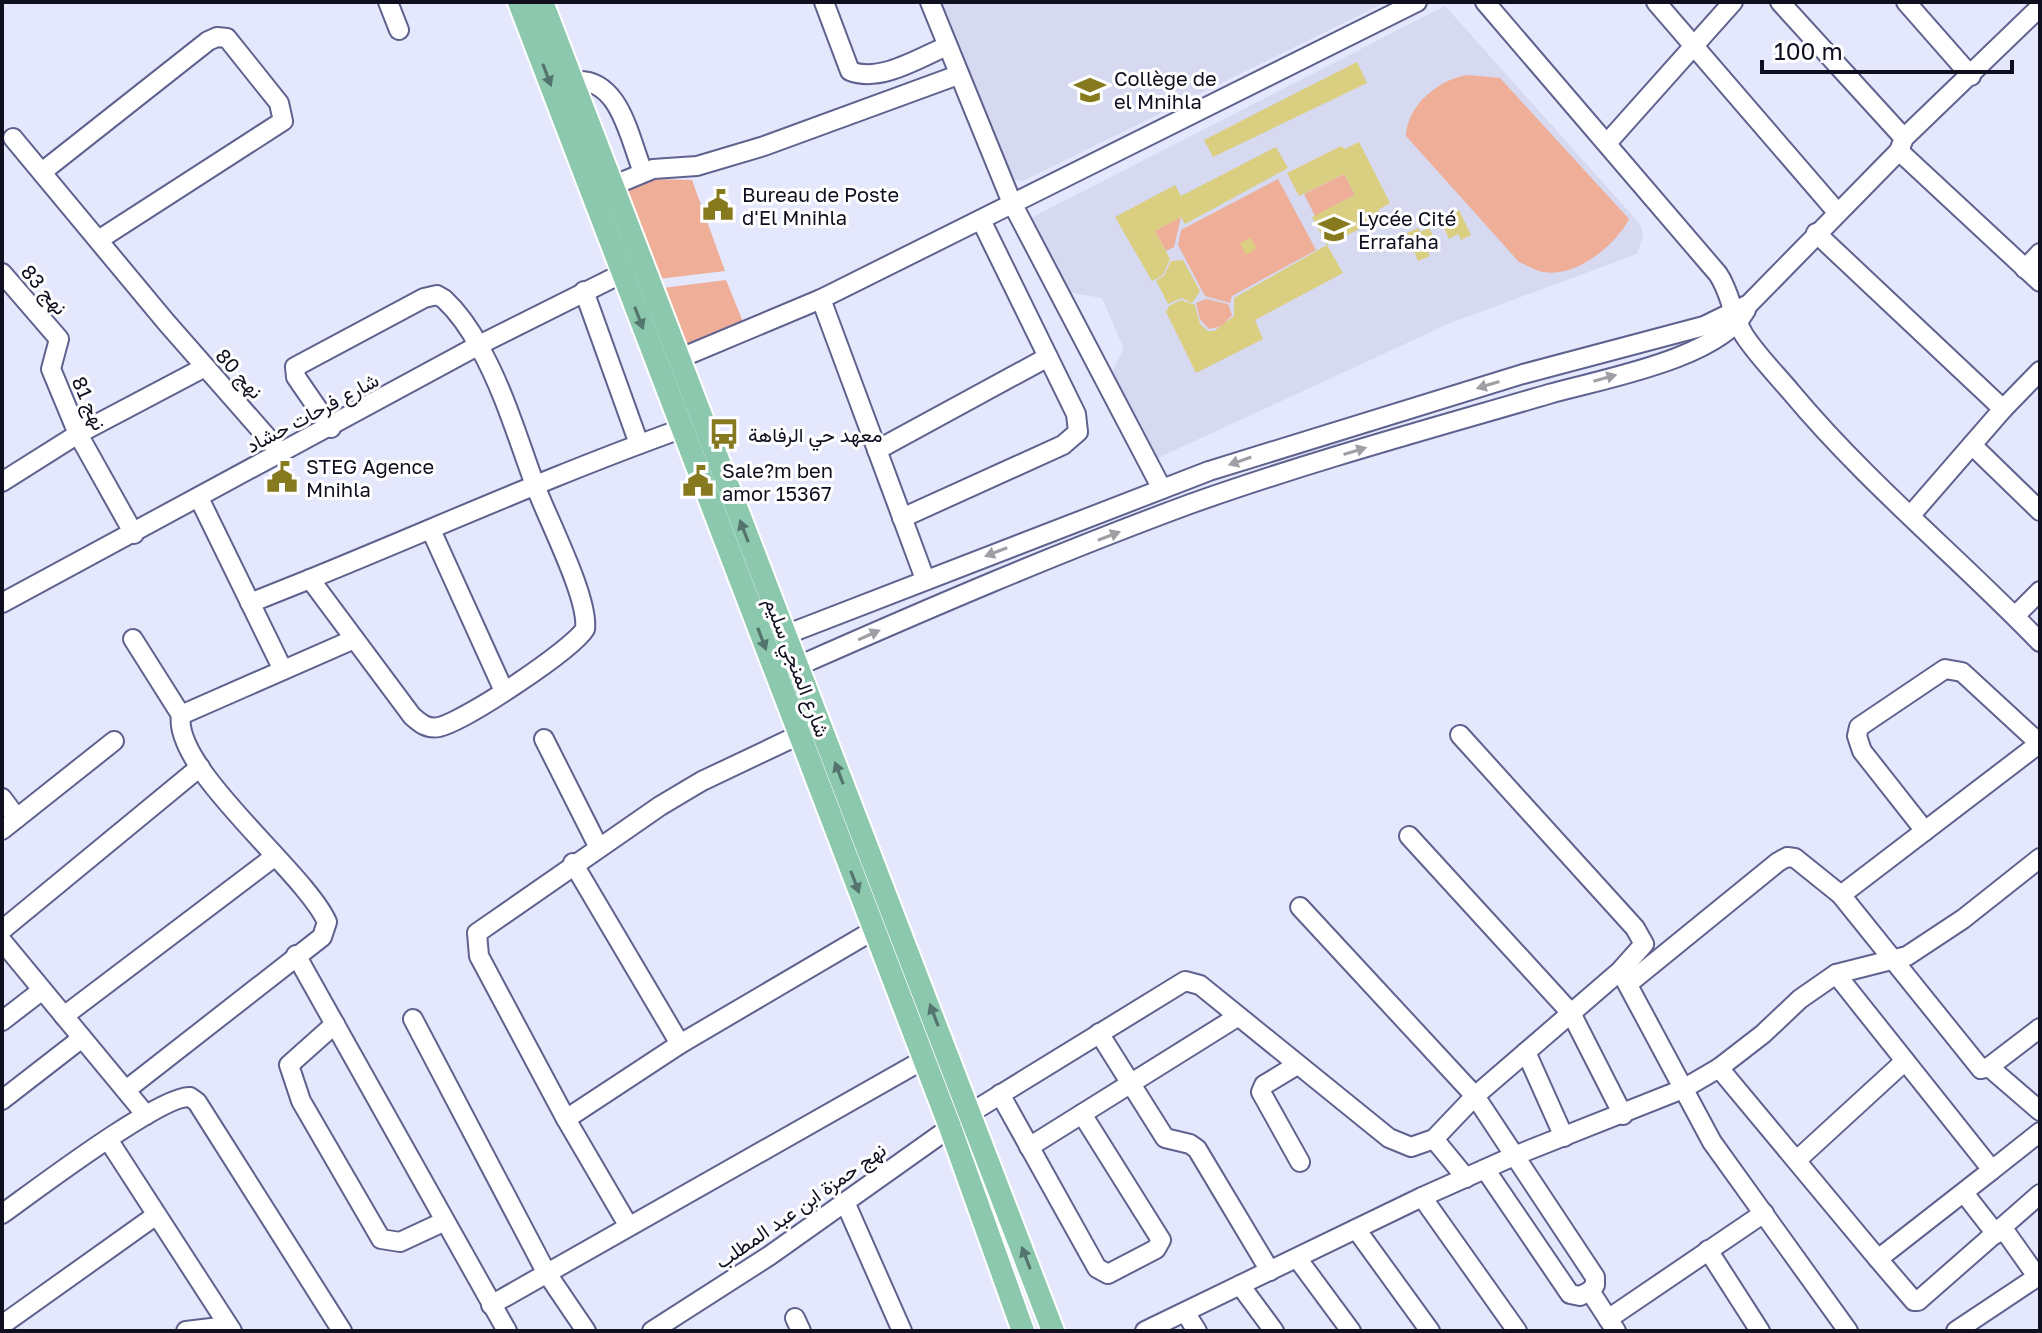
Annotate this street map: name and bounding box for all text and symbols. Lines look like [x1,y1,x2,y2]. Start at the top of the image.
scale bar [1762,24,2012,74]
text: 100 m [1774,36,1843,65]
one-way arrow [541,63,554,87]
place label: Collège de el Mnihla [1114,66,1217,113]
school or university icon: Collège de el Mnihla [1073,73,1107,107]
place label: Bureau de Poste d'El Mnihla [742,182,899,229]
public building icon: Bureau de Poste d'El Mnihla [701,188,735,222]
place label: Lycée Cité Errafaha [1358,206,1456,253]
school or university icon: Lycée Cité Errafaha [1317,212,1351,246]
street label: نهج 83 [15,259,73,321]
one-way arrow [633,306,646,330]
street label: نهج 80 [209,343,269,405]
street label: شارع فرحات حشاد [242,367,384,460]
one-way arrow [1593,371,1617,384]
street label: نهج 81 [65,372,112,435]
one-way arrow [1476,379,1500,392]
bus stop icon: معهد حي الرفاهة [707,417,741,451]
place label: معهد حي الرفاهة [748,422,882,452]
one-way arrow [1343,444,1367,457]
place label: STEG Agence Mnihla [306,454,434,501]
one-way arrow [1227,455,1251,467]
place label: Sale?m ben amor 15367 [722,458,833,505]
public building icon: STEG Agence Mnihla [265,460,299,494]
public building icon: Sale?m ben amor 15367 [681,464,715,498]
one-way arrow [738,519,751,543]
one-way arrow [1098,529,1122,542]
one-way arrow [984,546,1008,559]
street label: شارع المنجي سليم [755,594,836,742]
one-way arrow [756,627,769,651]
one-way arrow [857,628,881,641]
one-way arrow [832,761,845,785]
one-way arrow [849,870,862,894]
one-way arrow [927,1003,940,1027]
street label: نهج حمزة ابن عبد المطلب [710,1137,892,1276]
one-way arrow [1019,1246,1032,1270]

